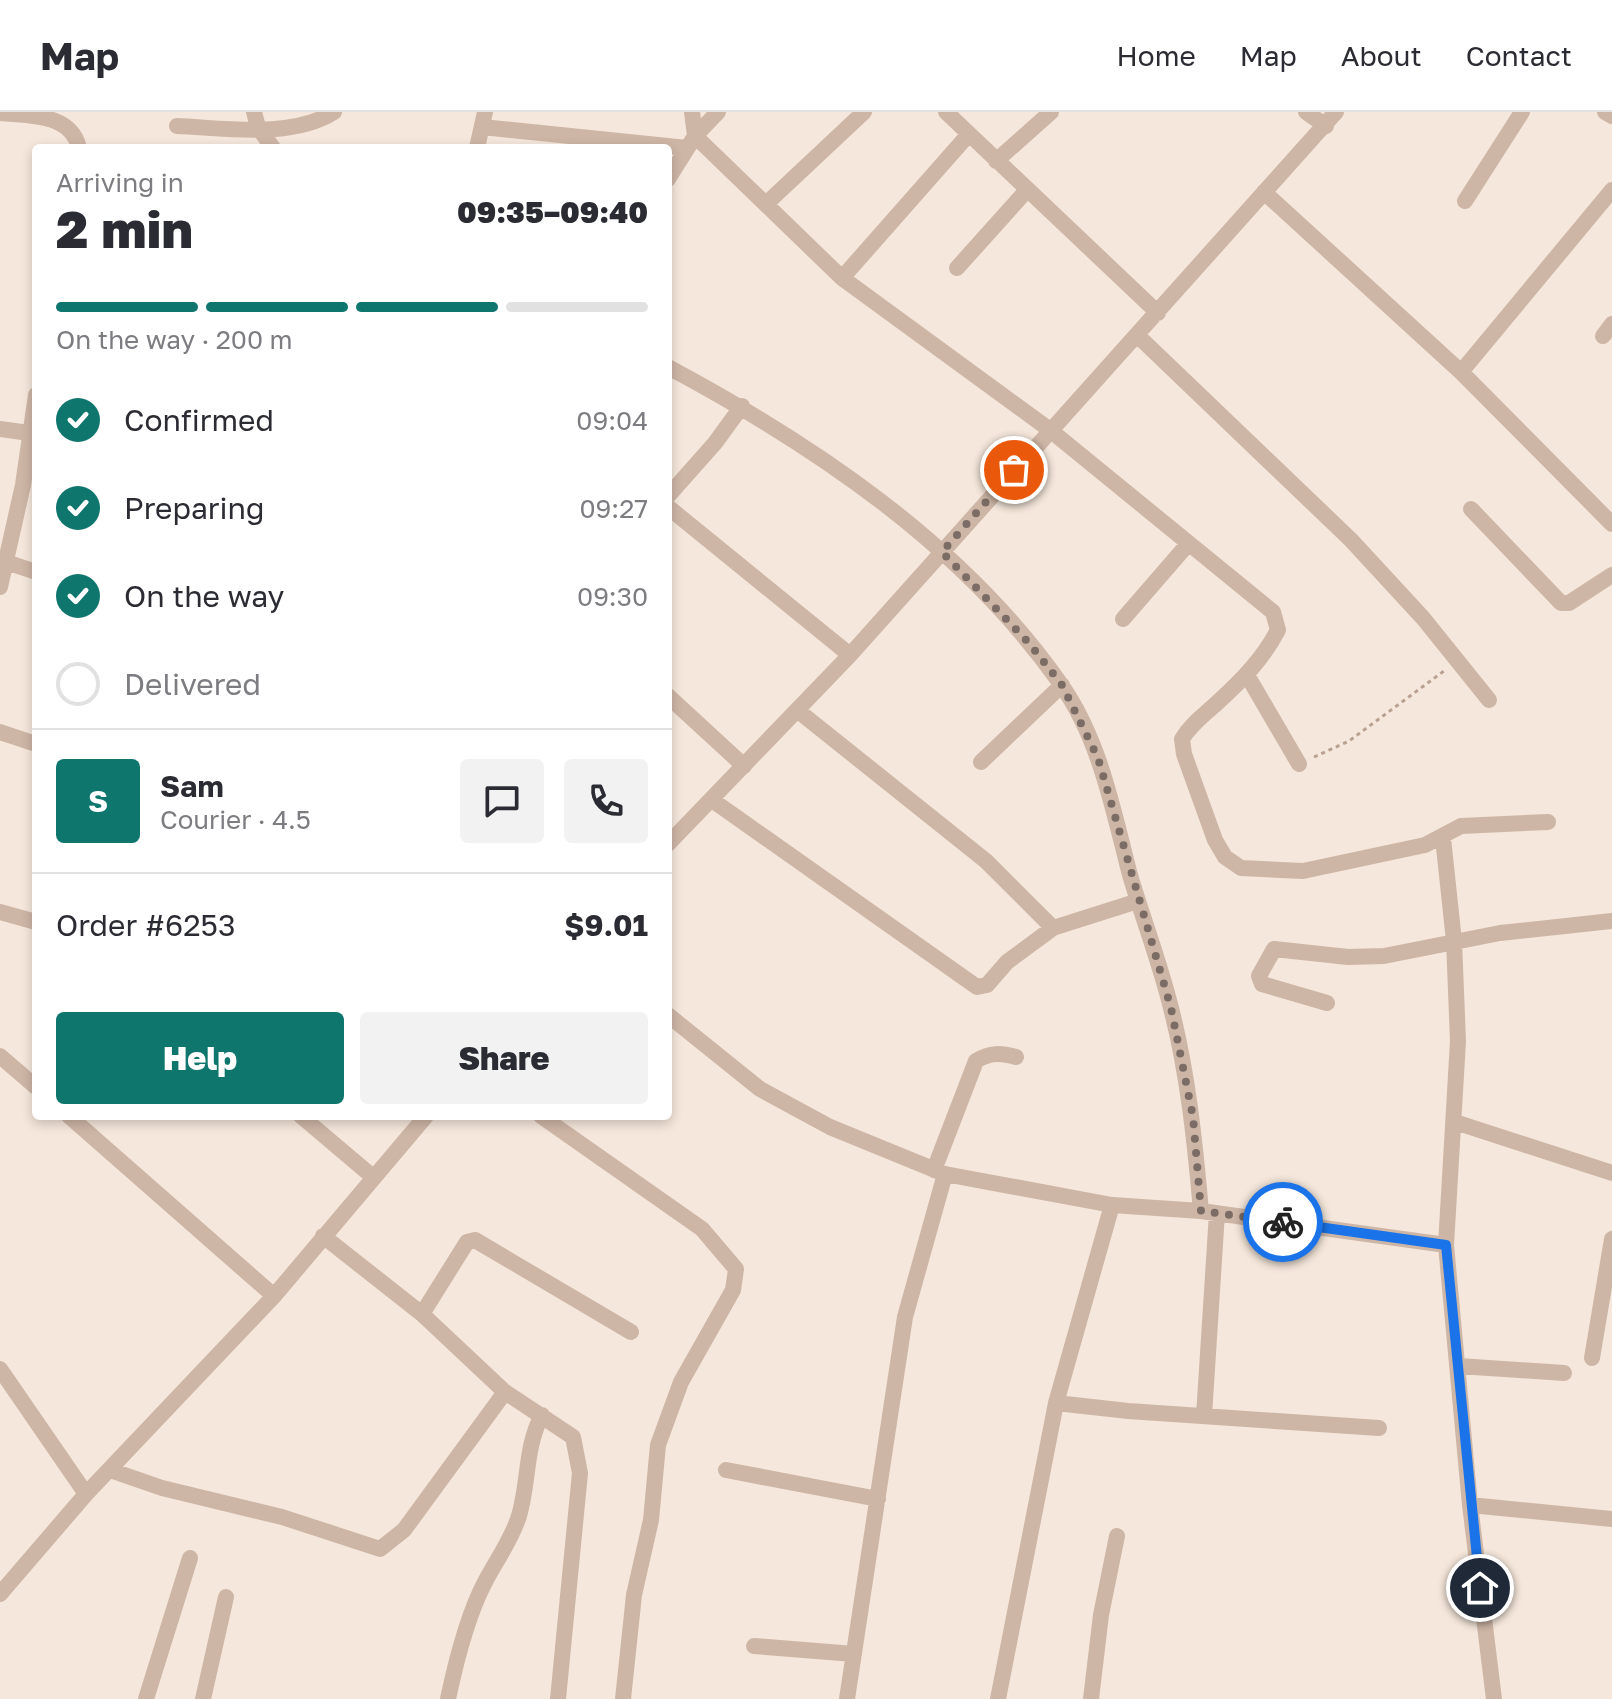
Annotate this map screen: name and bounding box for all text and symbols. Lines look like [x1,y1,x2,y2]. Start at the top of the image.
text: Map [40,33,119,78]
text: Home [1117,39,1196,72]
text: Map [1240,39,1297,72]
text: About [1341,39,1422,72]
text: Contact [1466,39,1572,72]
text: Arriving in [56,167,184,198]
text: 09:35–09:40 [457,194,648,230]
text: 2 min [56,197,193,259]
text: On the way · 200 m [56,324,293,355]
icon: check [56,398,100,442]
text: Confirmed [124,402,274,438]
text: 09:04 [576,405,648,436]
pin [980,436,1048,504]
icon: bag [992,448,1036,492]
icon: check [56,486,100,530]
text: Preparing [124,490,265,526]
text: 09:27 [579,493,648,524]
icon: check [56,574,100,618]
text: On the way [124,578,284,614]
text: 09:30 [577,581,648,612]
text: Delivered [124,666,261,702]
button: chat [460,759,544,843]
button: phone [564,759,648,843]
text: Sam [160,768,224,804]
text: S [88,783,108,819]
text: Courier · 4.5 [160,804,311,835]
text: Order #6253 [56,907,236,943]
text: $9.01 [564,907,648,943]
button: Help [56,1012,344,1104]
button: Share [360,1012,648,1104]
courier [1243,1182,1323,1262]
icon: bike [1261,1200,1305,1244]
pin [1446,1554,1514,1622]
icon: home [1458,1566,1502,1610]

